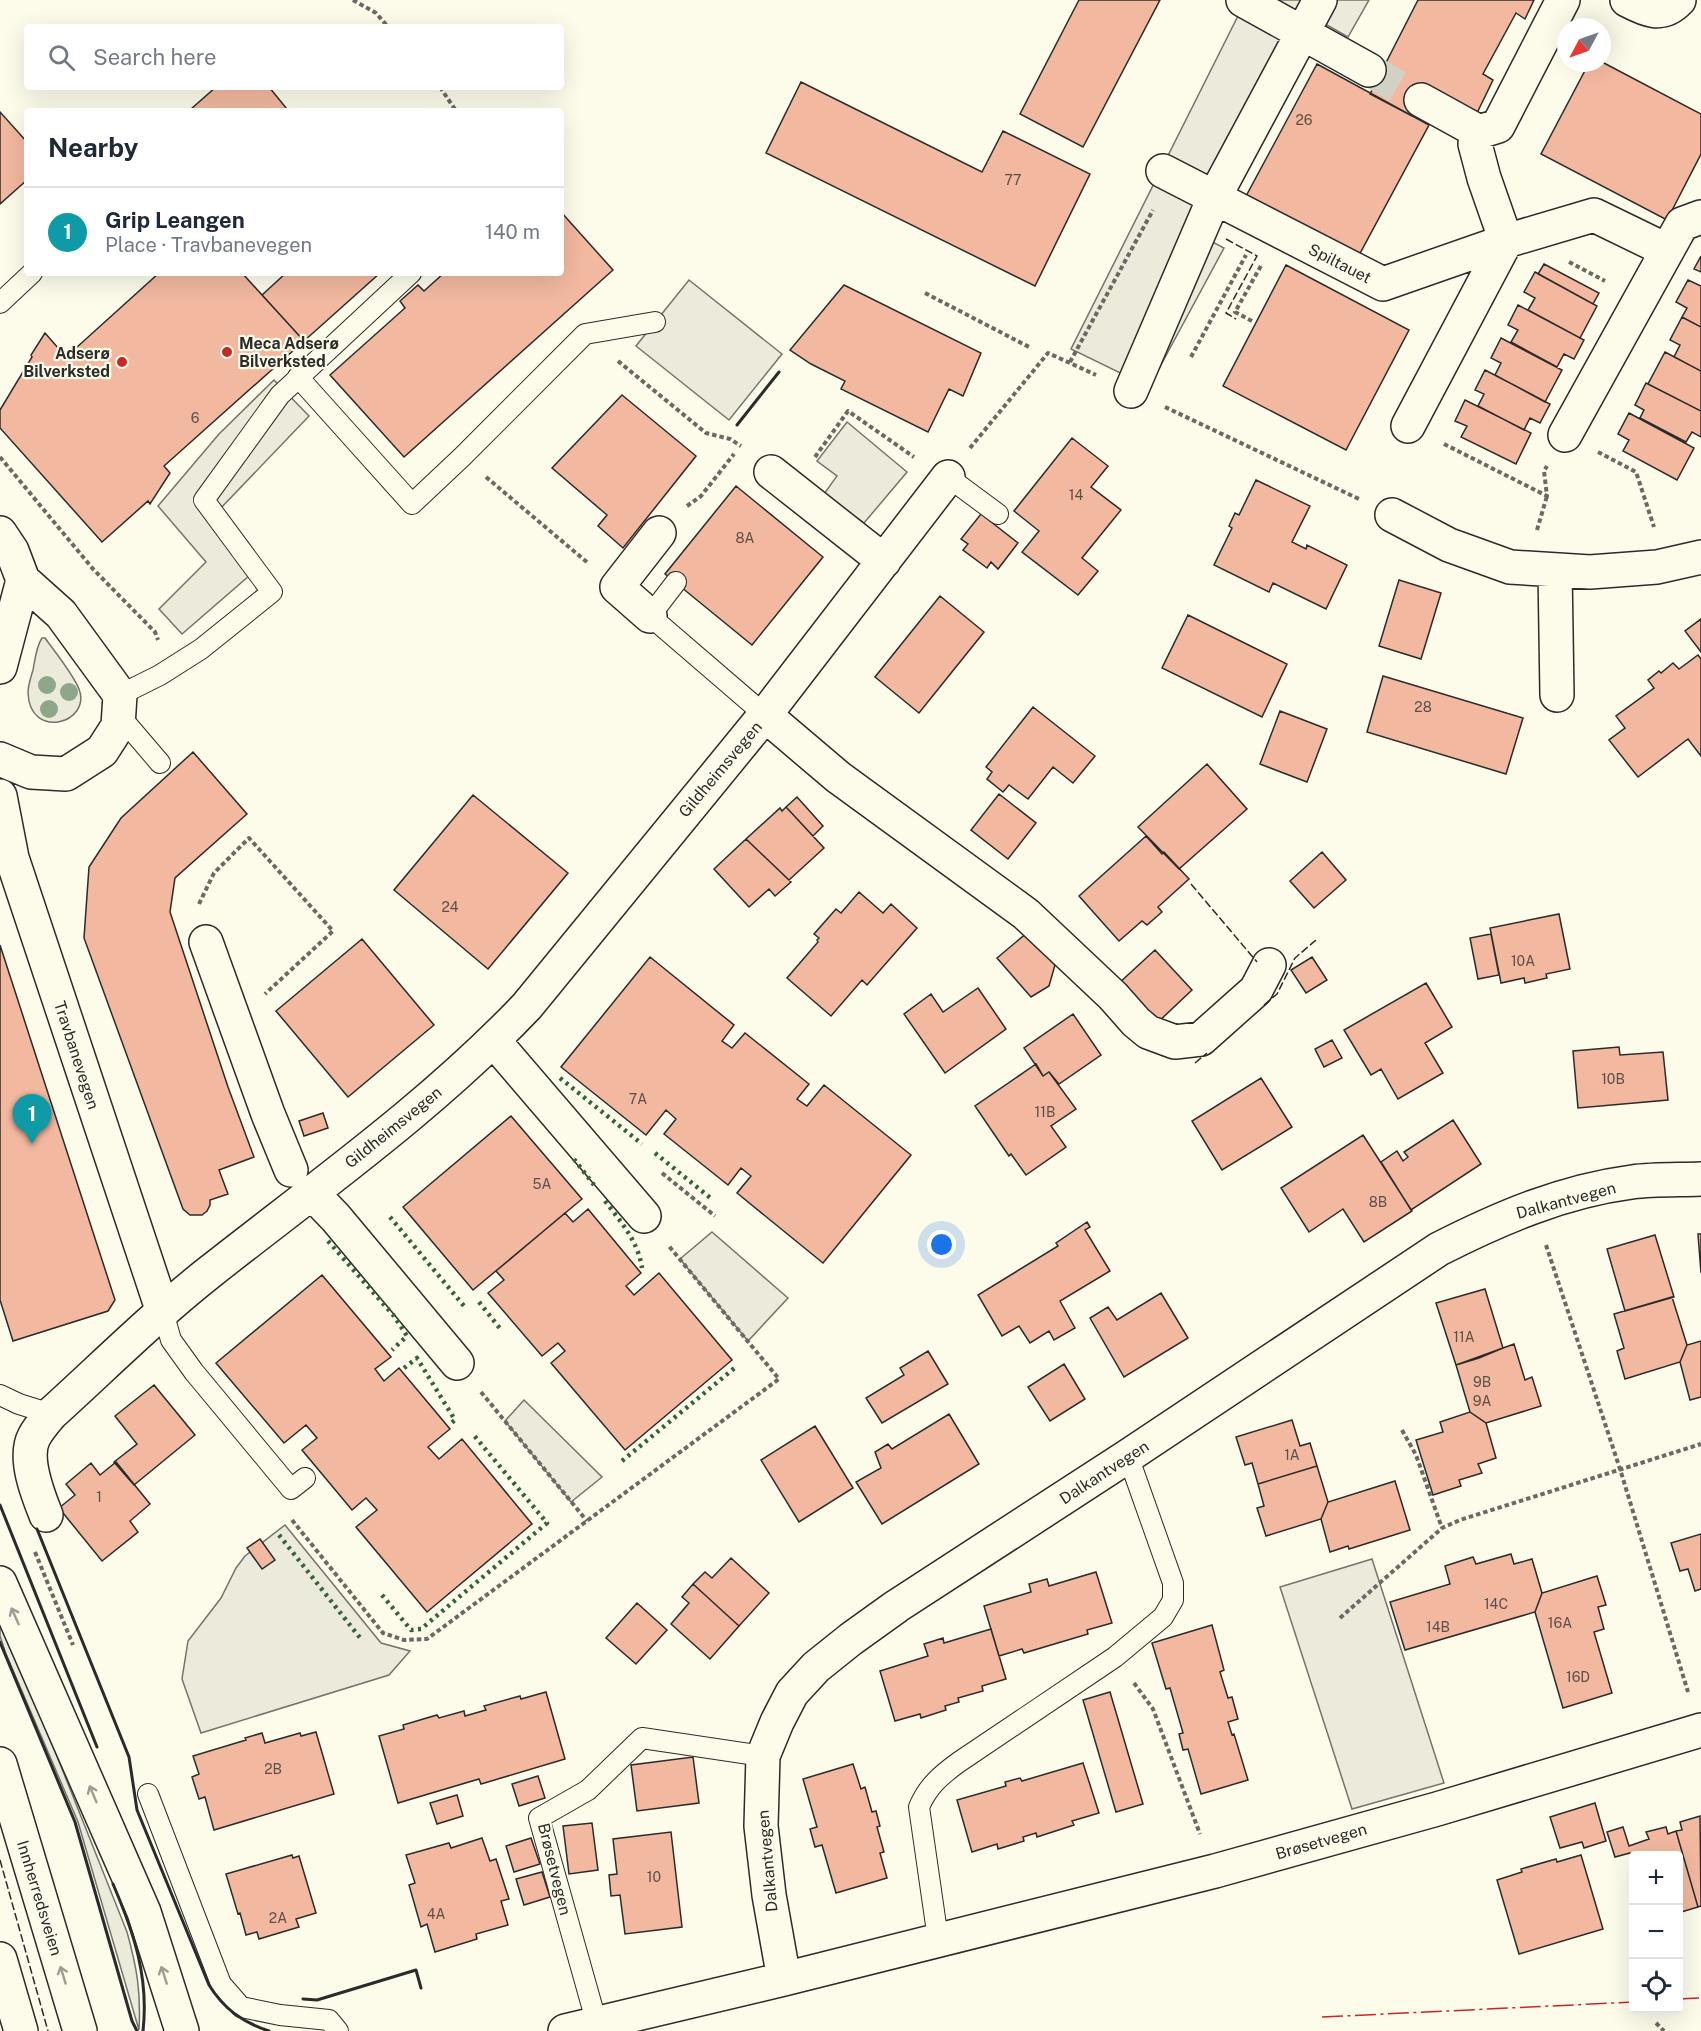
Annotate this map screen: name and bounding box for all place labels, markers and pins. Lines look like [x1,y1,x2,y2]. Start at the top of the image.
place label: Meca Adserø Bilverksted [239,334,339,371]
place label: Adserø Bilverksted [23,344,110,381]
marker: Meca Adserø Bilverksted [220,345,234,359]
marker: Adserø Bilverksted [115,355,129,369]
pin: 1 [12,1094,51,1144]

